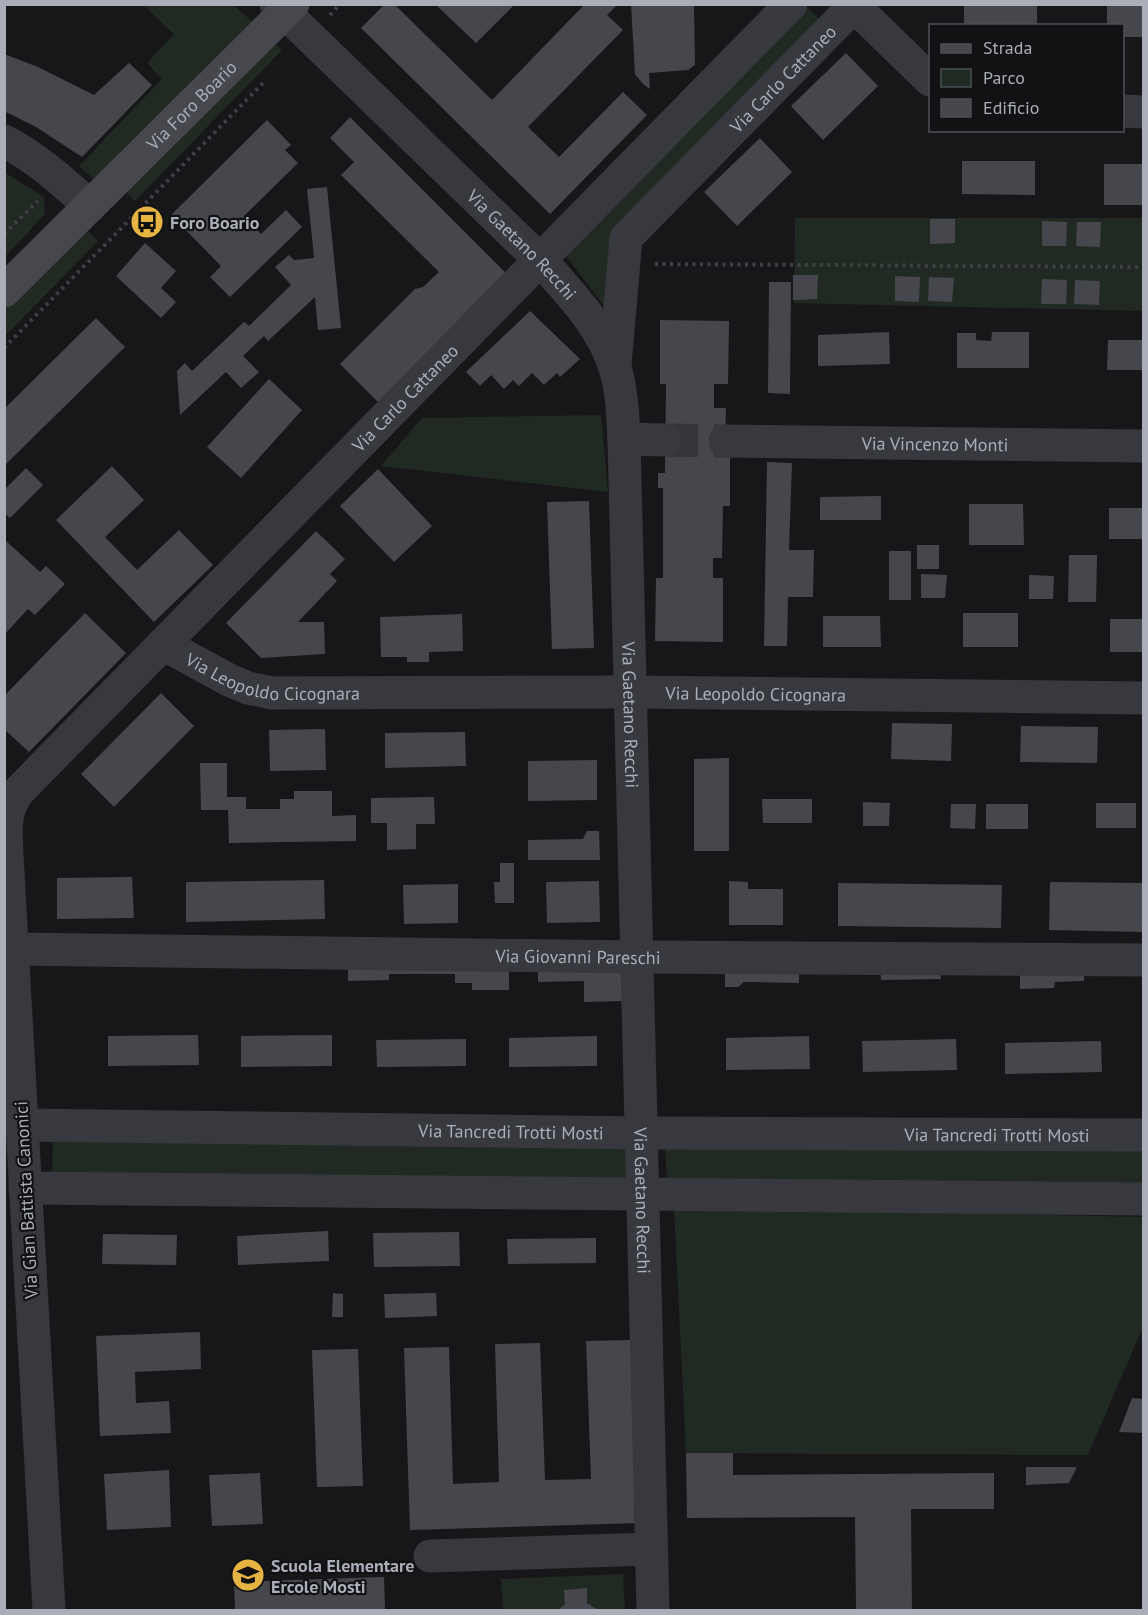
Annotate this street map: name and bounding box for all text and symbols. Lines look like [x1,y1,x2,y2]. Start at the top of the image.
street label: Via Carlo Cattaneo [724,20,841,138]
legend [929,24,1124,132]
text: Strada [983,36,1032,59]
street label: Via Foro Boario [141,55,241,155]
text: Parco [983,66,1025,89]
text: Edificio [983,96,1039,119]
street label: Via Gaetano Recchi [462,183,582,304]
bus stop icon: Foro Boario [129,204,165,240]
place label: Foro Boario [170,211,260,234]
street label: Via Carlo Cattaneo [346,339,463,457]
street label: Via Vincenzo Monti [860,431,1009,456]
street label: Via Gaetano Recchi [617,640,644,788]
street label: Via Leopoldo Cicognara [181,647,360,705]
street label: Via Leopoldo Cicognara [664,681,846,706]
street label: Via Giovanni Pareschi [494,944,661,969]
street label: Via Gian Battista Canonici [9,1100,43,1301]
street label: Via Tancredi Trotti Mosti [417,1119,604,1144]
street label: Via Tancredi Trotti Mosti [903,1123,1090,1146]
street label: Via Gaetano Recchi [630,1126,656,1274]
place label: Scuola Elementare Ercole Mosti [271,1554,414,1598]
school or university icon: Scuola Elementare Ercole Mosti [230,1557,266,1593]

